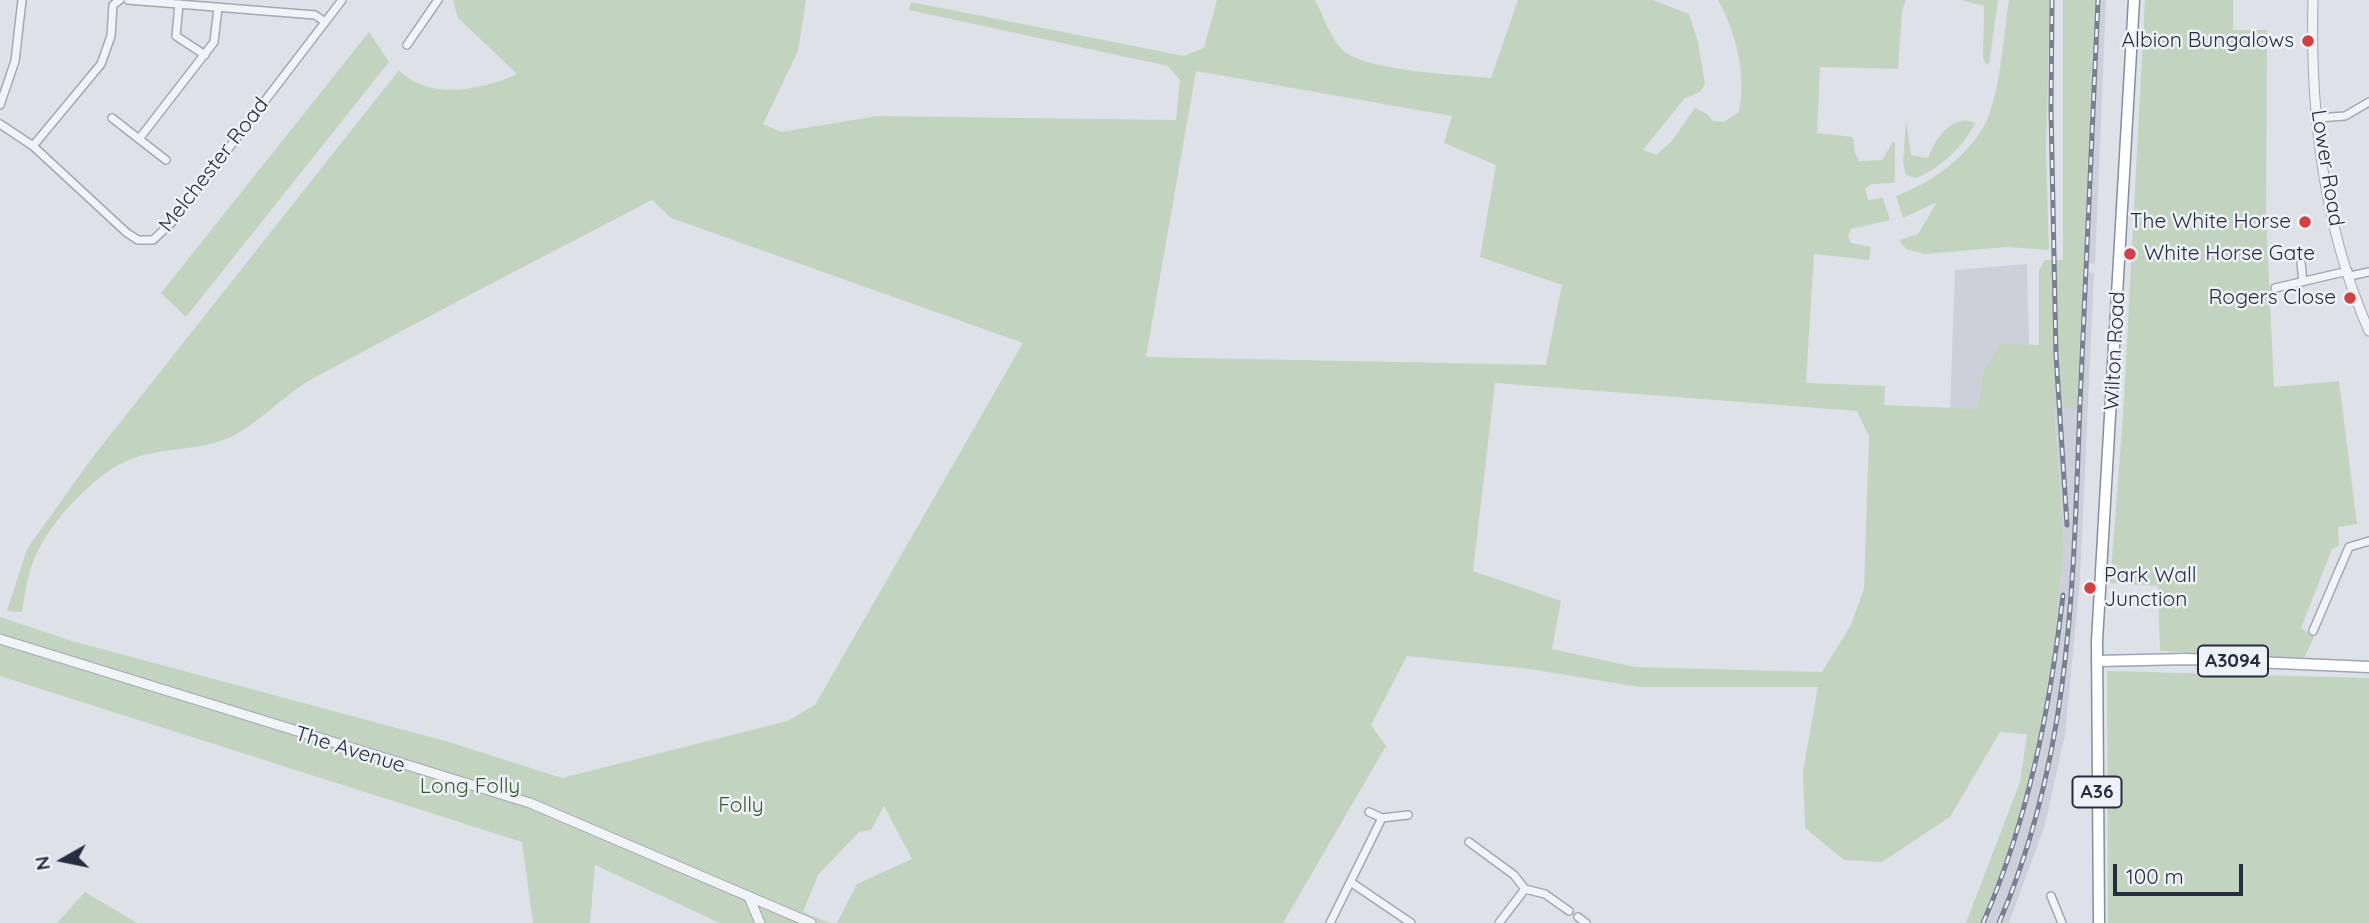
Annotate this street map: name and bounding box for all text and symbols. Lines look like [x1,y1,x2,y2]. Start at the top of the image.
place label: Albion Bungalows [2121,28,2294,54]
marker: Albion Bungalows [2300,33,2316,49]
street label: Melchester Road [154,93,274,237]
street label: Lower Road [2305,108,2349,228]
place label: The White Horse [2130,209,2291,235]
marker: The White Horse [2297,214,2313,230]
place label: White Horse Gate [2144,241,2315,267]
marker: White Horse Gate [2122,246,2138,262]
place label: Rogers Close [2208,285,2336,311]
marker: Rogers Close [2342,290,2358,306]
street label: Wilton Road [2099,291,2131,411]
place label: Park Wall Junction [2104,563,2197,613]
marker: Park Wall Junction [2082,580,2098,596]
road number: A3094 [2198,646,2268,676]
street label: The Avenue [292,721,408,779]
park label: Long Folly [420,774,520,800]
road number: A36 [2072,776,2122,807]
park label: Folly [718,793,764,819]
north arrow [28,825,98,895]
scale bar [2117,850,2246,894]
text: N [29,855,55,872]
text: 100 m [2126,863,2184,889]

